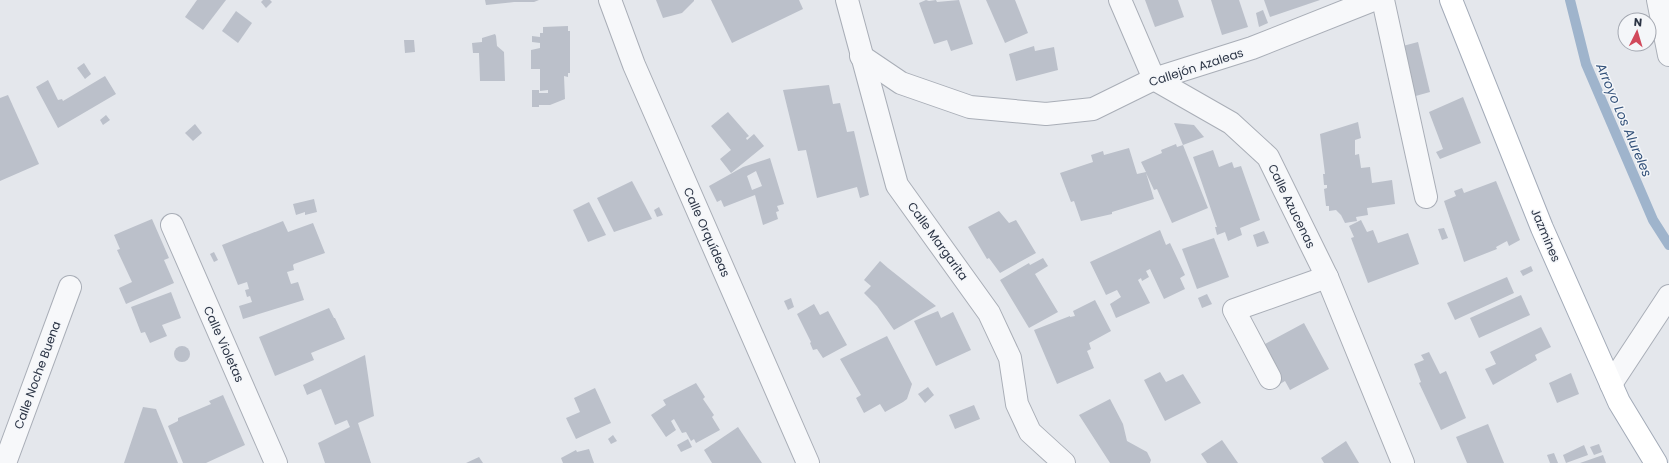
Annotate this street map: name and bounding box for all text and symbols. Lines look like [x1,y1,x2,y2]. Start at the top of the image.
north arrow [1617,12,1657,52]
text: N [1633,14,1643,30]
street label: Callejón Azaleas [1146,44,1246,90]
water label: Arroyo Los Alureles [1591,59,1657,180]
street label: Calle Azucenas [1264,161,1320,251]
street label: Calle Orquídeas [680,184,734,280]
street label: Calle Margarita [904,198,972,284]
street label: Jazmines [1527,206,1565,264]
street label: Calle Violetas [200,303,248,385]
street label: Calle Noche Buena [10,319,64,431]

